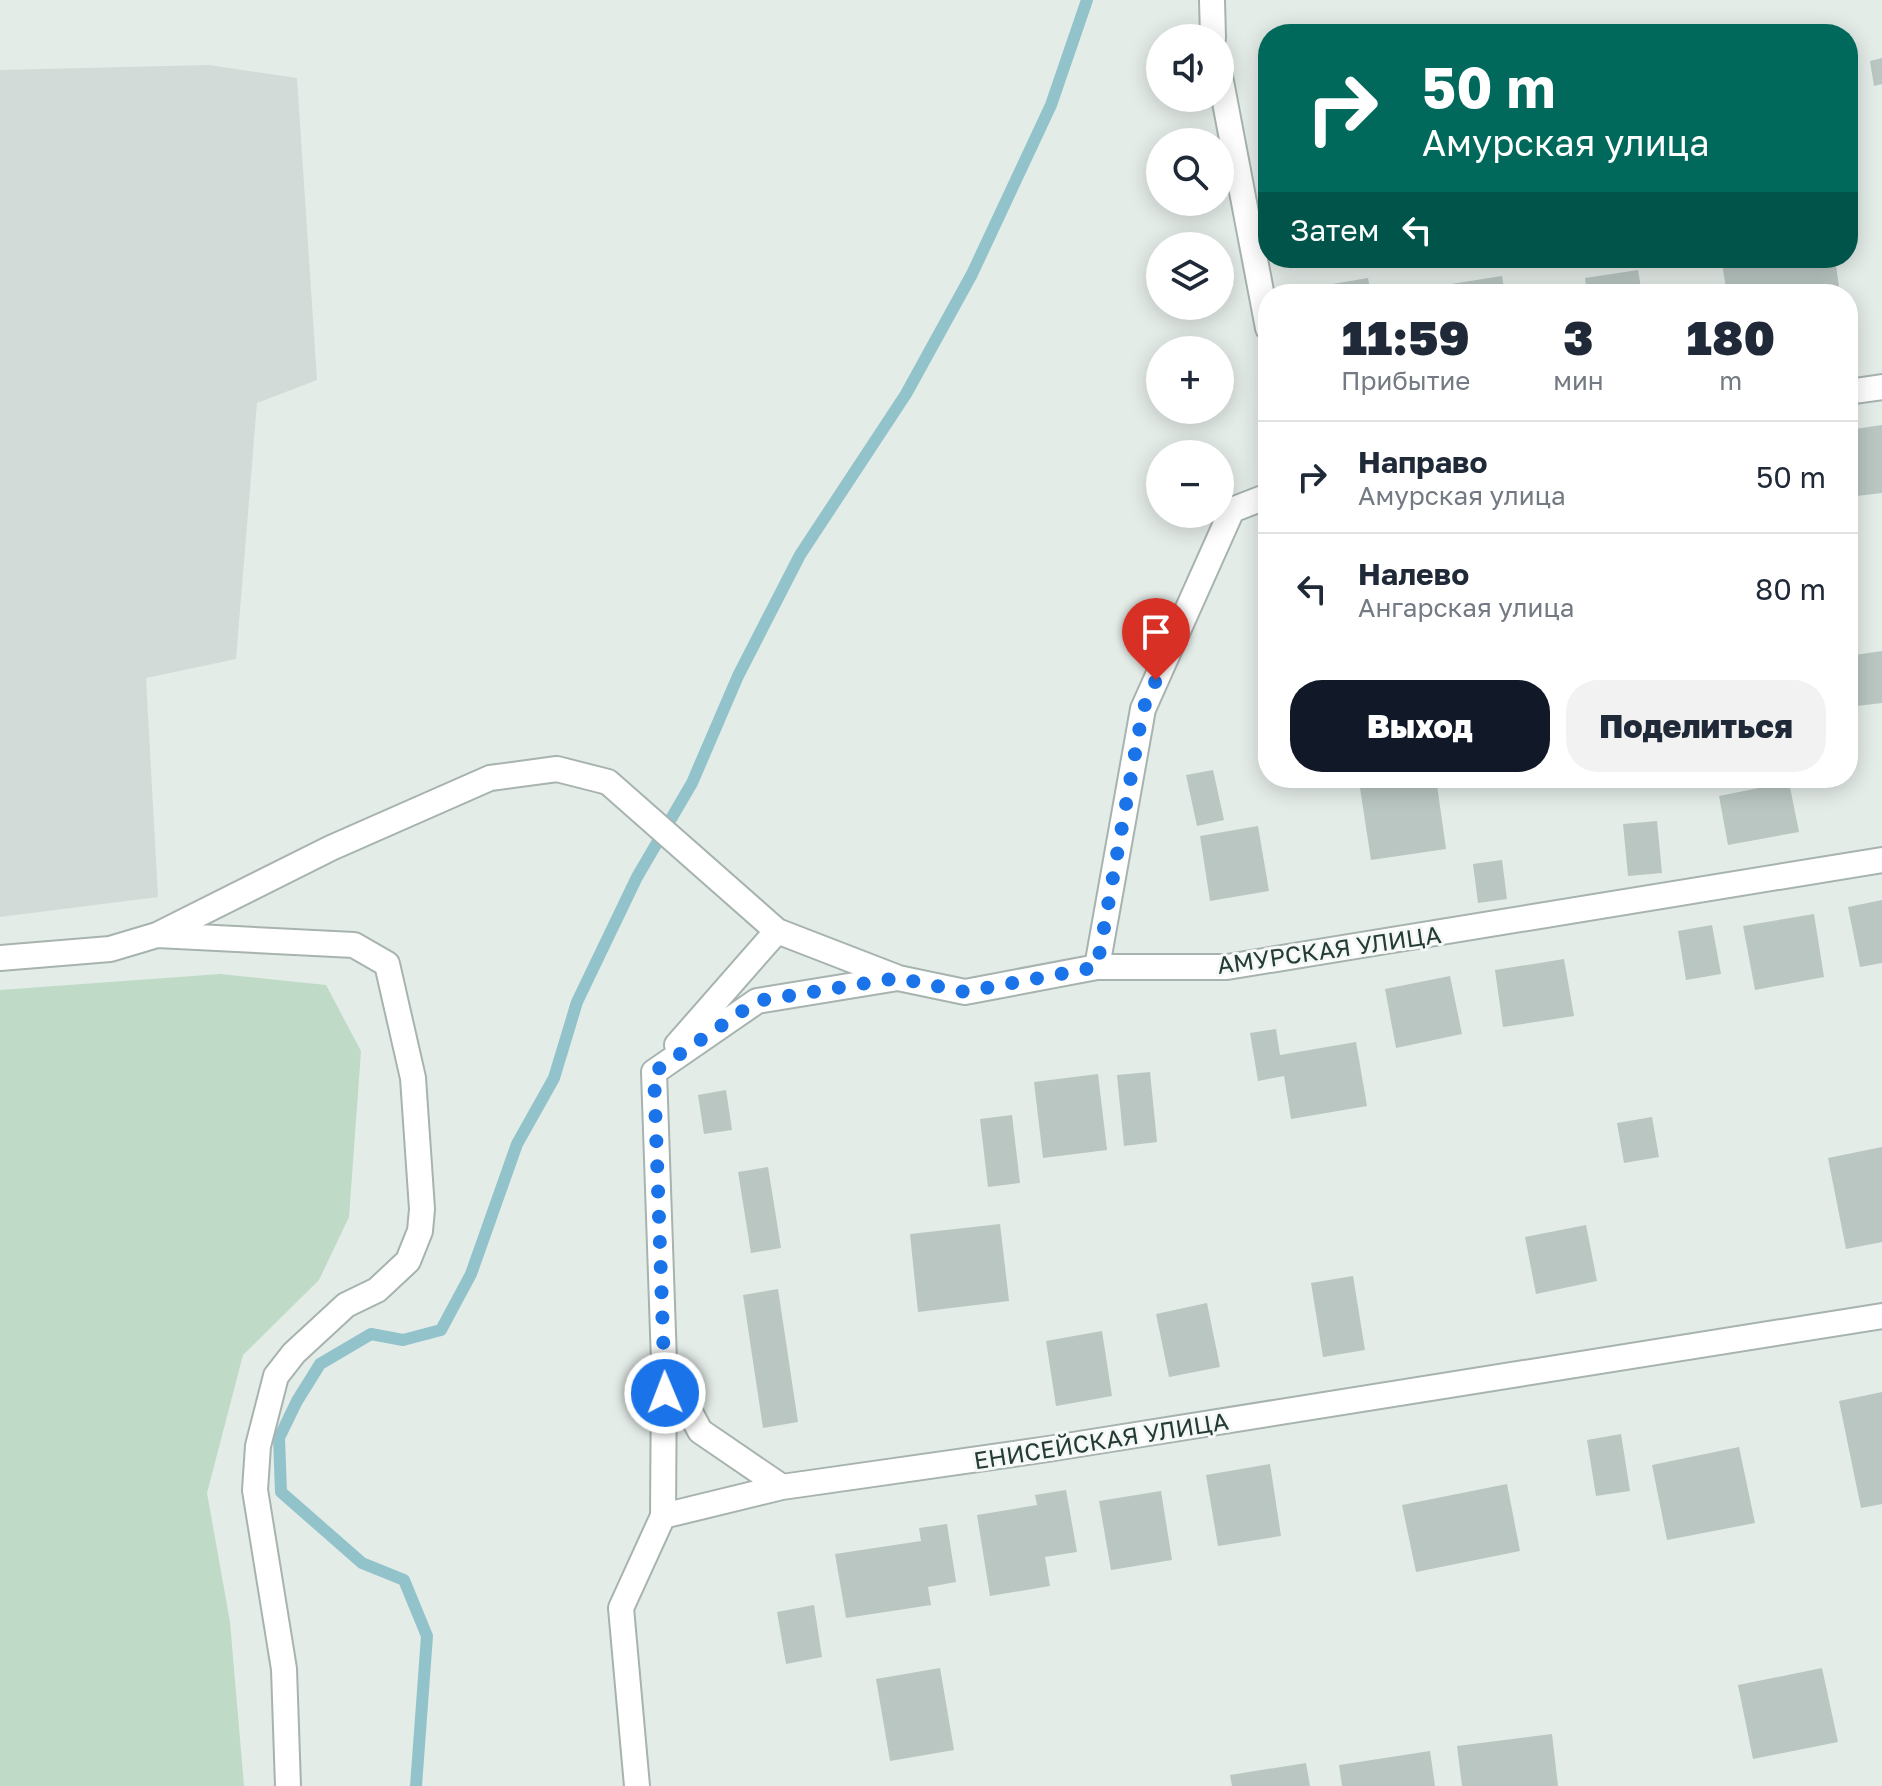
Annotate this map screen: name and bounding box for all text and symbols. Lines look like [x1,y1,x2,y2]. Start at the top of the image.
map controls [1146,24,1234,528]
button: sound [1146,24,1234,112]
text: 50 m [1422,53,1556,120]
icon: right [1290,56,1394,160]
text: Амурская улица [1422,121,1710,164]
button: search [1146,128,1234,216]
icon: left [1395,208,1439,252]
text: Затем [1290,212,1379,248]
button: layers [1146,232,1234,320]
text: 11:59 [1342,308,1470,366]
text: 3 [1563,308,1594,366]
text: 180 [1687,308,1775,366]
button: + [1146,336,1234,424]
text: Прибытие [1341,365,1470,396]
text: мин [1553,365,1604,396]
text: m [1719,365,1742,396]
button: − [1146,440,1234,528]
text: Направо [1358,444,1487,480]
icon: right [1290,455,1334,499]
text: 50 m [1756,459,1826,495]
text: Амурская улица [1358,480,1566,511]
text: Налево [1358,556,1469,592]
icon: left [1290,567,1334,611]
text: 80 m [1755,571,1826,607]
text: Ангарская улица [1358,592,1574,623]
pin [1122,598,1190,680]
icon: arrive [1134,610,1178,654]
button: Выход [1290,680,1550,772]
button: Поделиться [1566,680,1826,772]
street label: АМУРСКАЯ УЛИЦА [1215,919,1443,979]
position arrow [623,1351,707,1435]
street label: ЕНИСЕЙСКАЯ УЛИЦА [971,1406,1231,1474]

